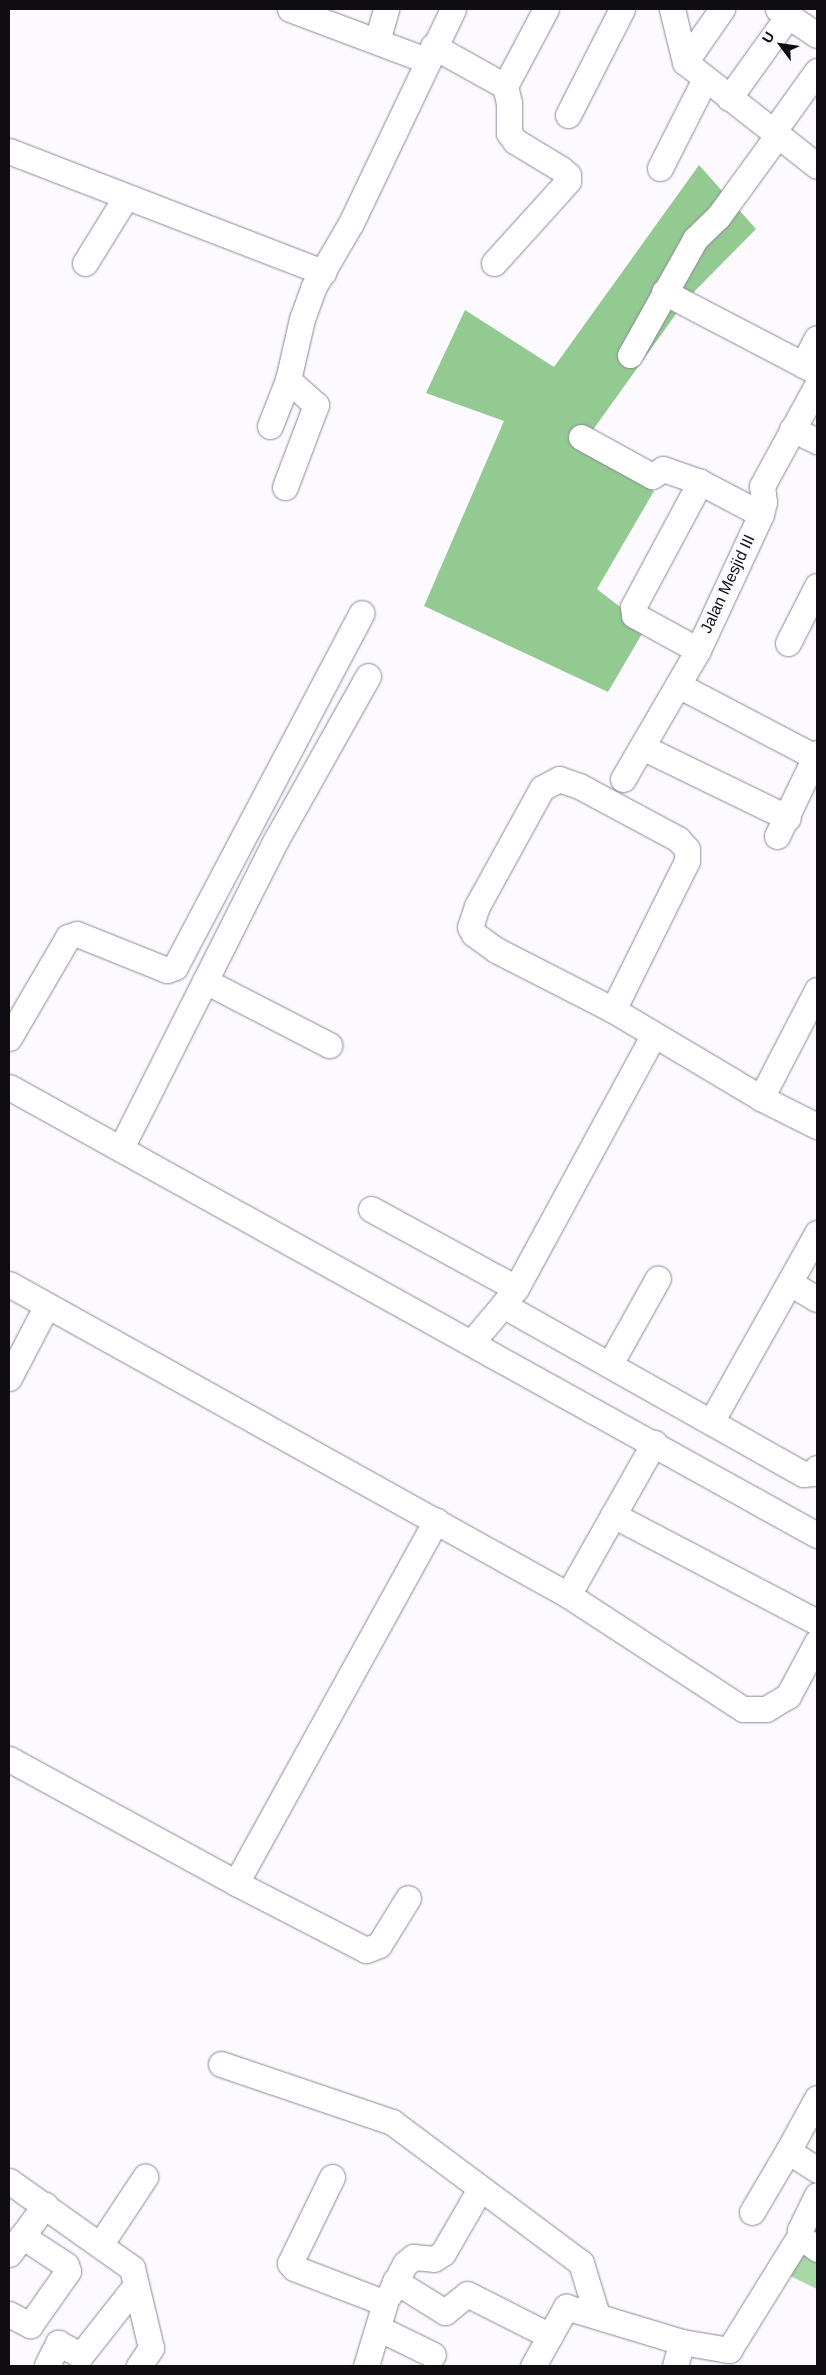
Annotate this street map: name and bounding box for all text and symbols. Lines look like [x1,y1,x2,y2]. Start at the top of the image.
north arrow [756,20,806,70]
text: U [759,29,778,46]
street label: Jalan Mesjid III [697,532,759,636]

